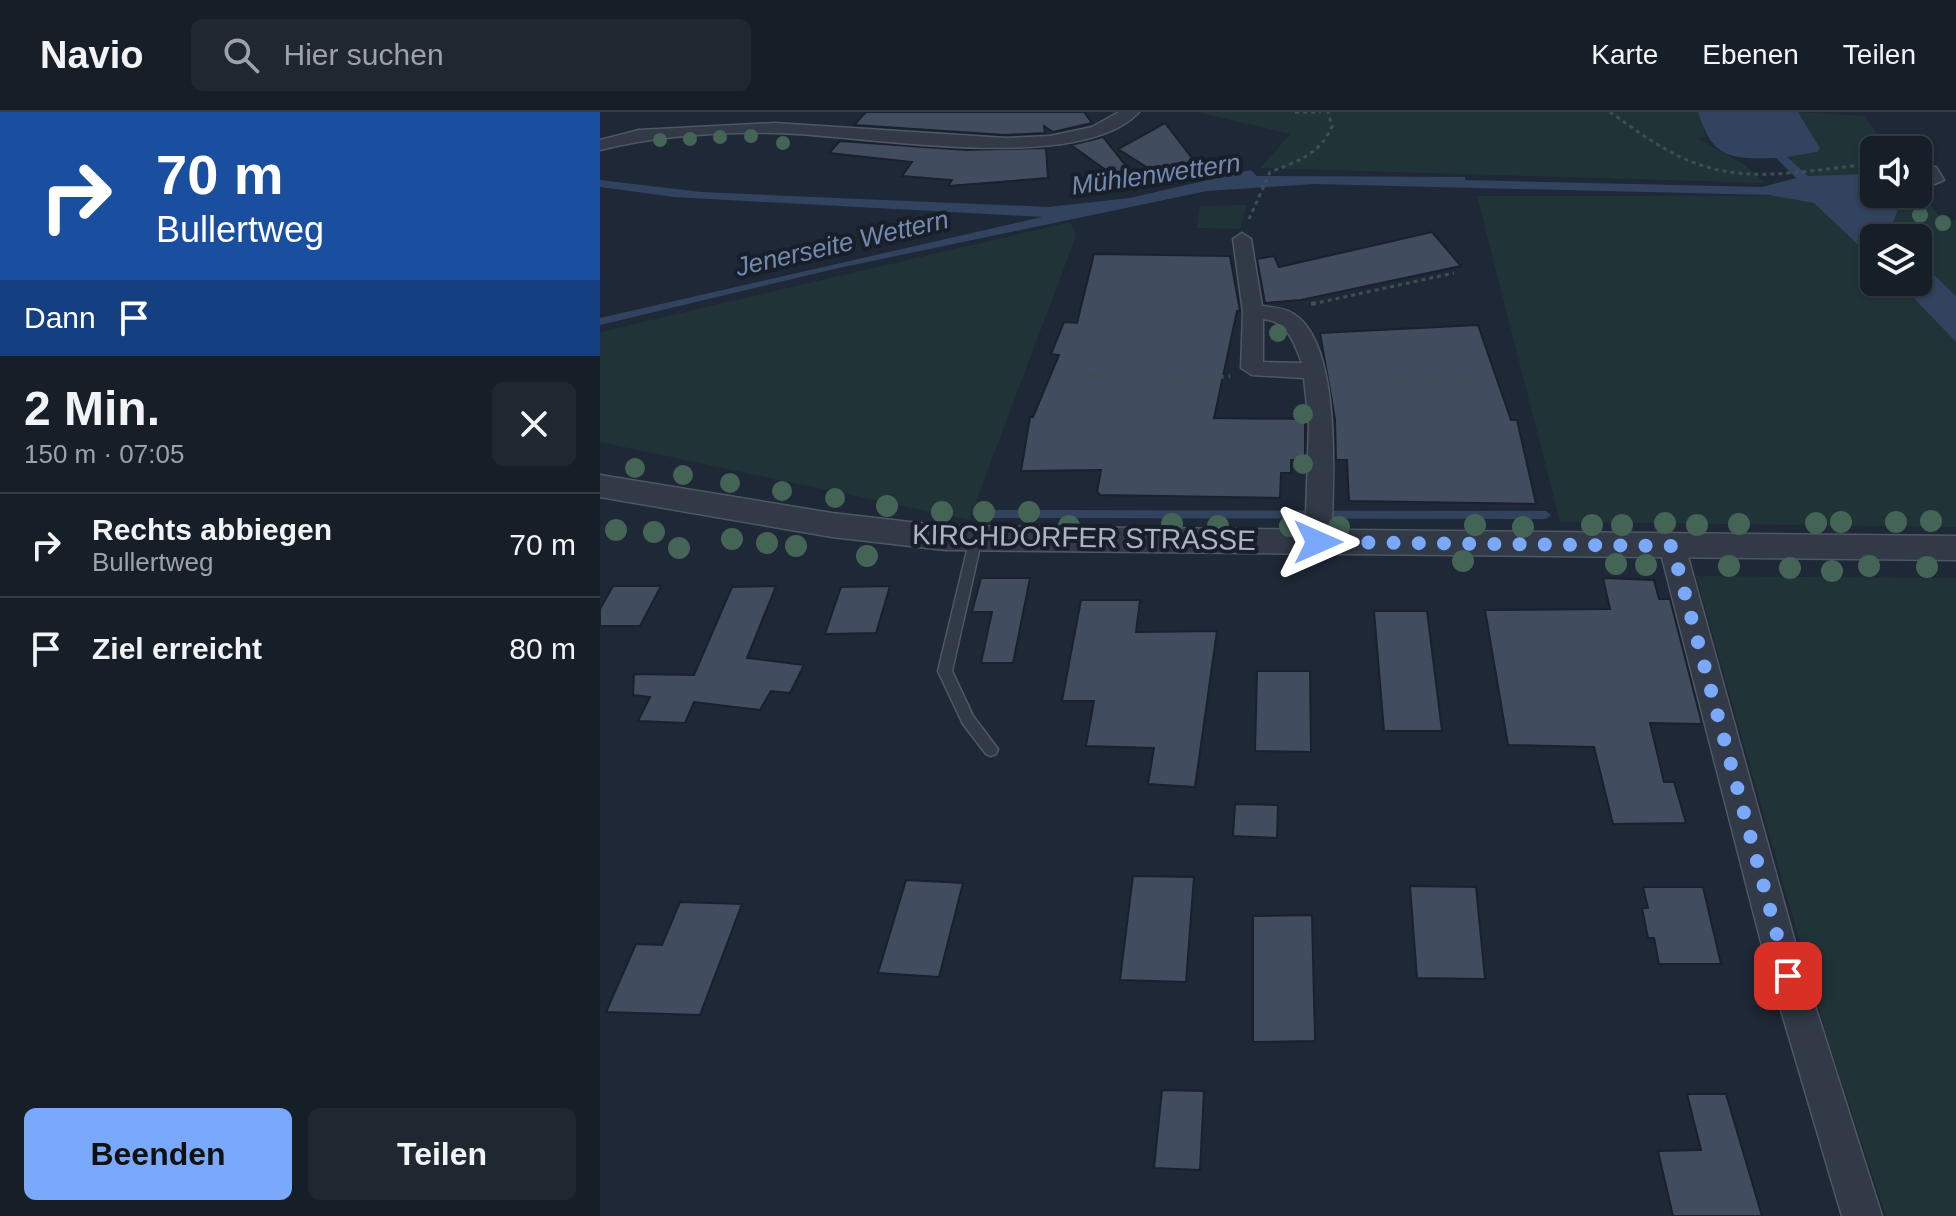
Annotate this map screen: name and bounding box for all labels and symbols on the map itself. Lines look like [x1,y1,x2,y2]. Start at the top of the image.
water label: Mühlenwettern [1069,147,1243,201]
water label: Jenerseite Wettern [732,204,951,282]
position arrow [1276,500,1360,584]
street label: KIRCHDORFER STRASSE [912,519,1256,556]
pin [1754,942,1822,1010]

